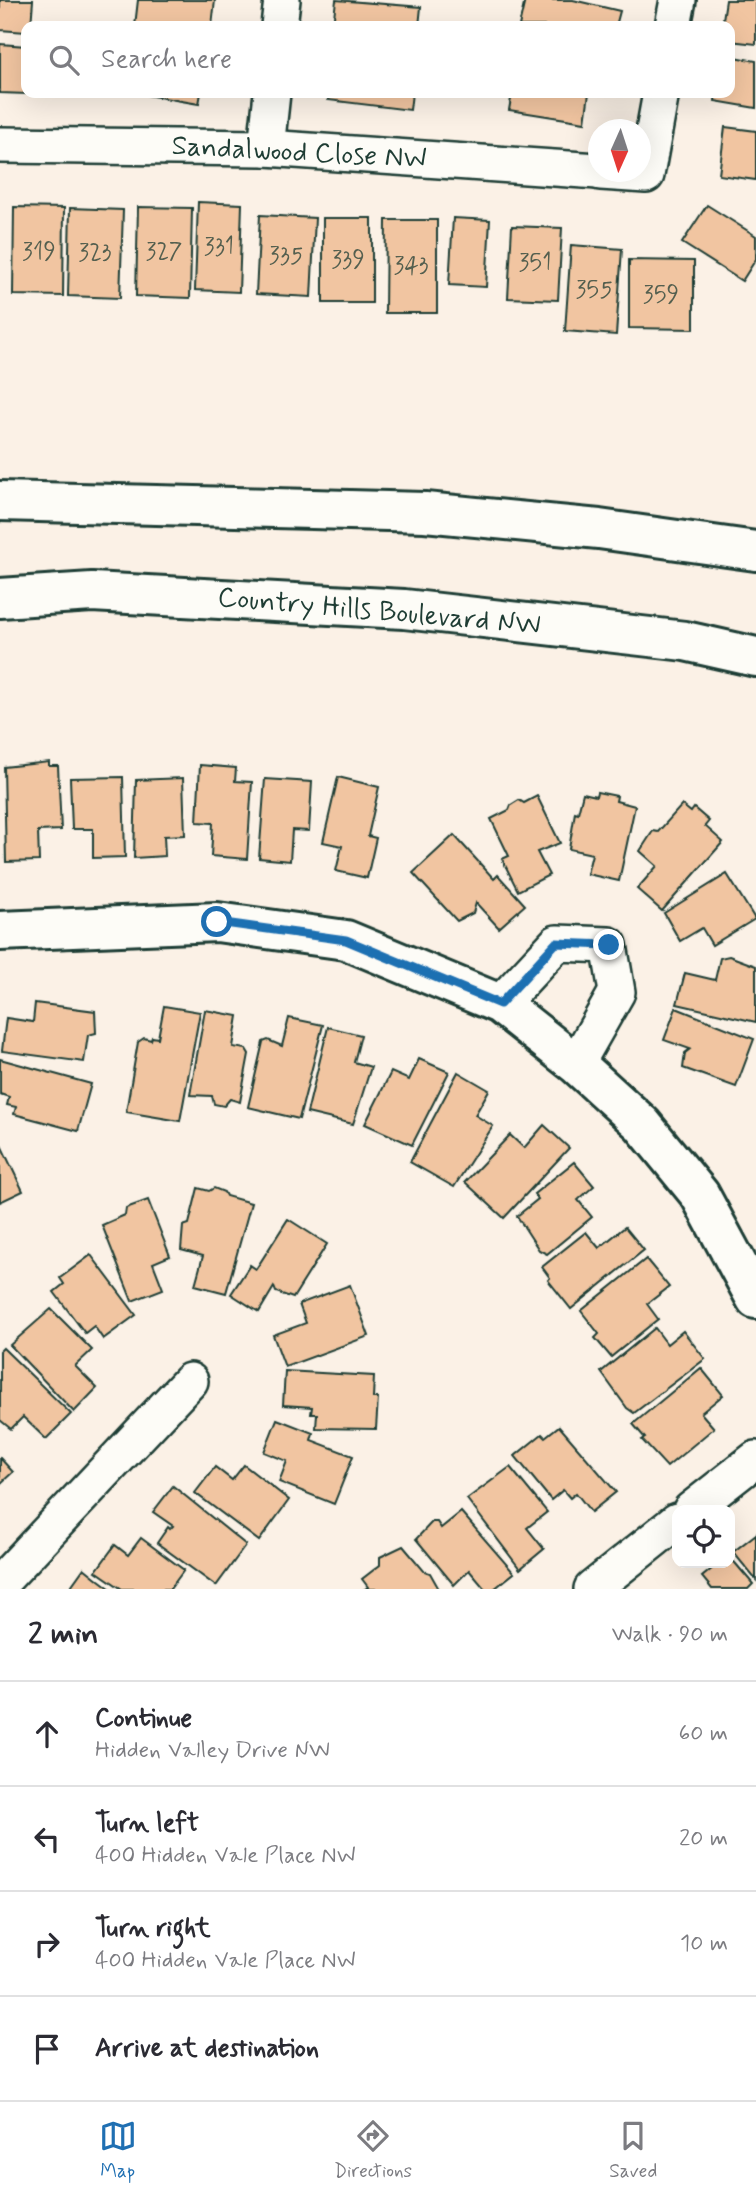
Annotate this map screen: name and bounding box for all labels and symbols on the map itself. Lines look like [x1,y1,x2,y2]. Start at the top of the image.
north arrow [588,119,651,182]
street label: Sandalwood Close NW [171,128,427,178]
house number: 331 [204,232,234,263]
house number: 319 [22,237,56,268]
house number: 327 [146,237,182,268]
house number: 323 [78,238,112,269]
house number: 335 [269,241,303,272]
house number: 339 [331,245,365,276]
house number: 351 [519,248,551,279]
house number: 343 [393,251,429,282]
house number: 355 [576,275,612,306]
house number: 359 [643,280,679,311]
street label: Country Hills Boulevard NW [216,579,542,645]
route start [201,906,232,937]
route end [593,929,624,960]

